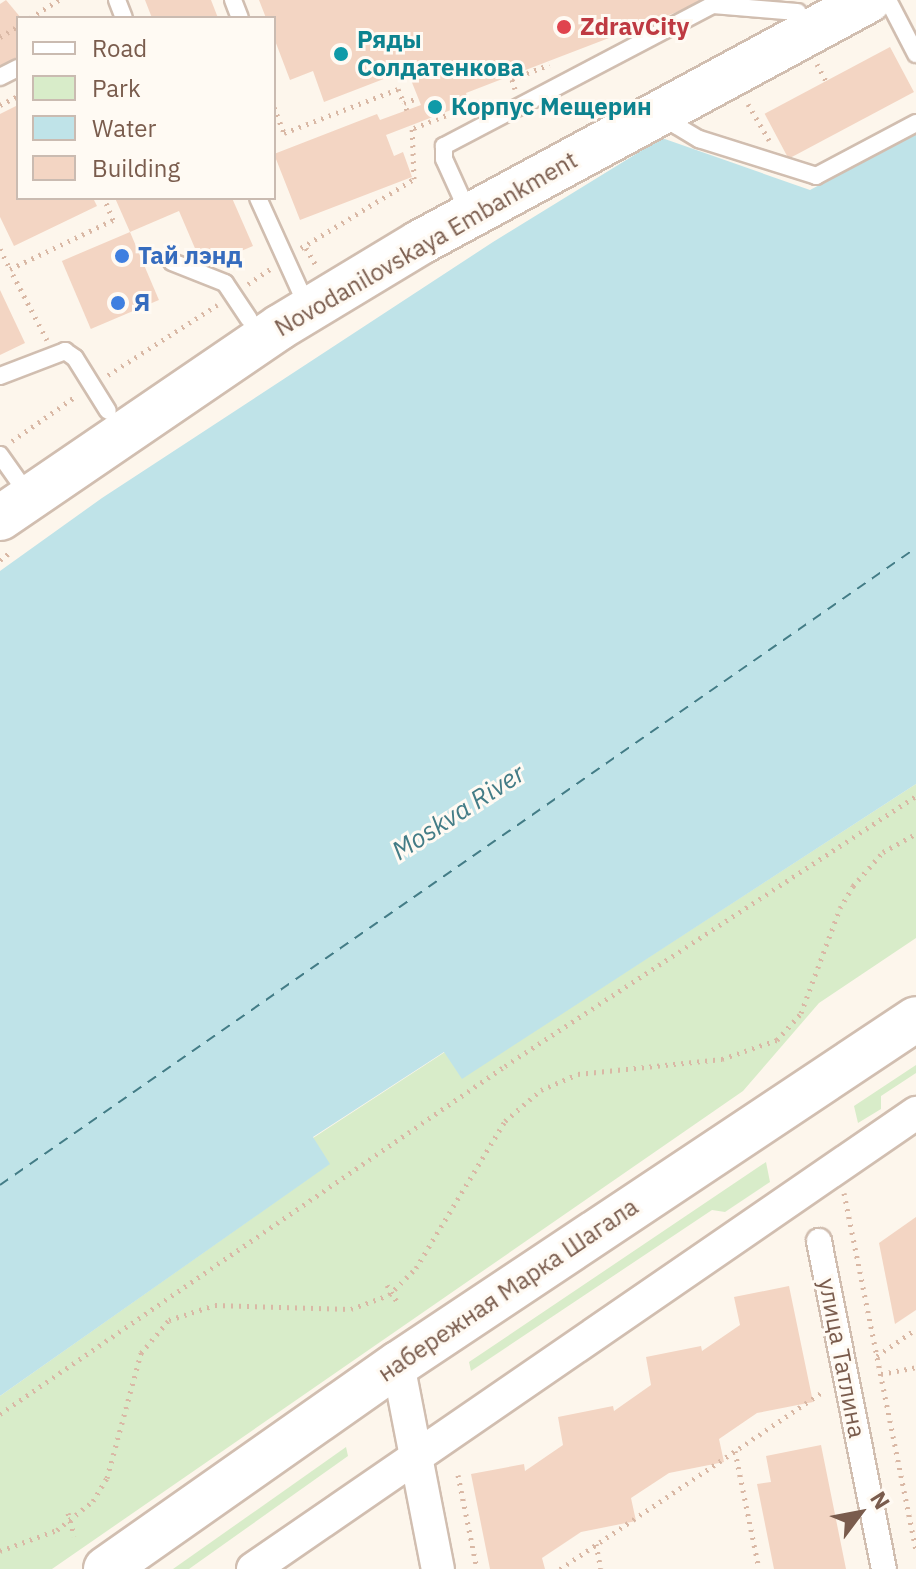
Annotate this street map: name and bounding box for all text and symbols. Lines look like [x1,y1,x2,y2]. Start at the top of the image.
place label: ZdravCity [580,13,689,41]
legend [16,16,276,200]
marker: ZdravCity [555,18,573,36]
place label: Ряды Солдатенкова [357,26,524,82]
text: Road [92,32,147,64]
marker: Ряды Солдатенкова [332,45,350,63]
text: Park [92,72,141,104]
place label: Корпус Мещерин [451,93,652,121]
marker: Корпус Мещерин [426,98,444,116]
text: Water [92,112,156,144]
street label: Novodanilovskaya Embankment [270,145,582,343]
text: Building [92,152,180,184]
place label: Тай лэнд [138,242,242,270]
marker: Тай лэнд [113,247,131,265]
place label: Я [134,289,150,317]
marker: Я [109,294,127,312]
water label: Moskva River [386,758,530,866]
street label: набережная Марка Шагала [373,1192,643,1388]
street label: улица Татлина [812,1276,872,1440]
north arrow [820,1473,900,1553]
text: N [864,1486,897,1514]

